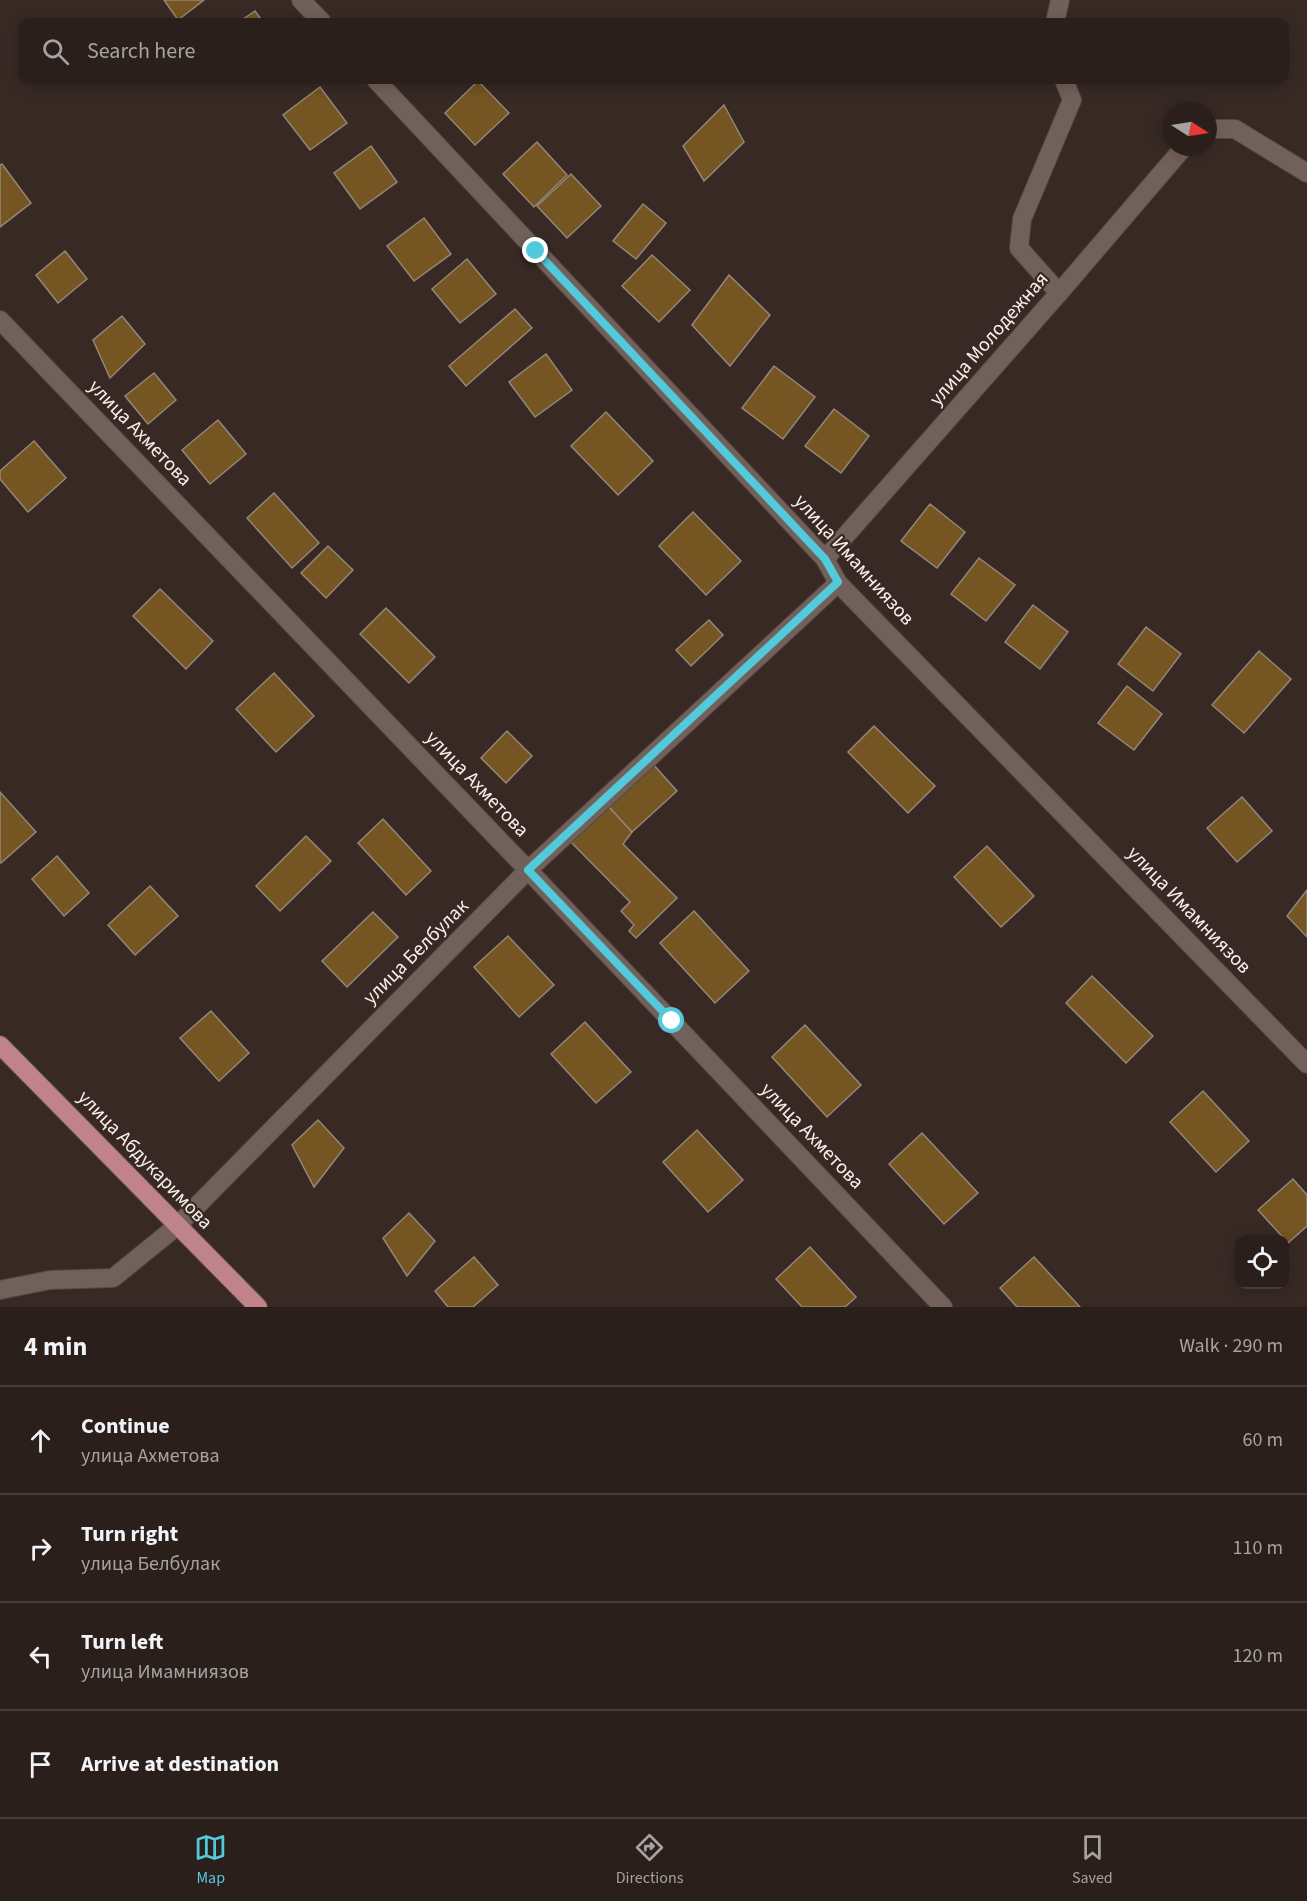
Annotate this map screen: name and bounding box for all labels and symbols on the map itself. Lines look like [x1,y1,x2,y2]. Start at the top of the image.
north arrow [1163,102,1217,156]
route end [522,237,548,263]
street label: улица Молодежная [923,266,1055,412]
street label: улица Ахметова [82,373,198,493]
street label: улица Имамниязов [787,488,921,632]
street label: улица Ахметова [419,724,535,844]
street label: улица Имамниязов [1121,840,1257,980]
street label: улица Белбулак [357,893,475,1011]
route start [658,1007,684,1033]
street label: улица Ахметова [754,1076,870,1196]
street label: улица Абдукаримова [71,1084,219,1236]

